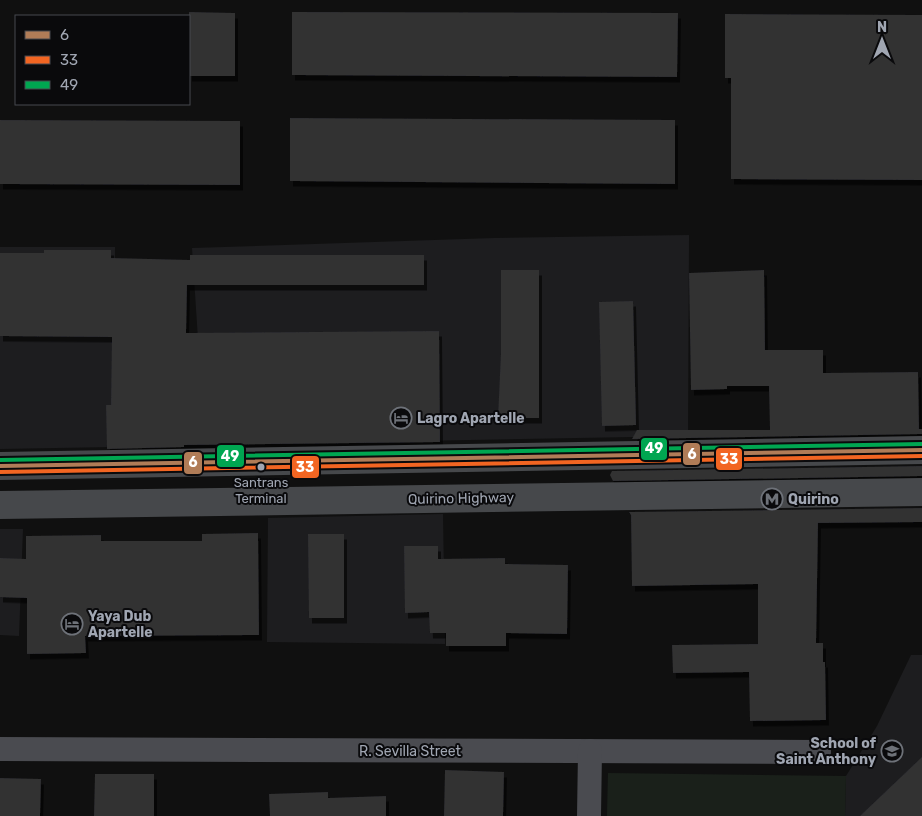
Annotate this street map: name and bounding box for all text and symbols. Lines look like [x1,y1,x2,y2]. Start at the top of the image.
legend [15,15,190,105]
north arrow [857,15,907,65]
text: N [877,19,887,36]
text: 6 [60,26,69,44]
text: 33 [60,51,78,69]
text: 49 [60,76,78,94]
hotel icon: Lagro Apartelle [389,406,413,430]
place label: Lagro Apartelle [417,410,525,427]
line badge: 49 [640,437,668,461]
text: 49 [645,440,663,457]
line badge: 6 [682,442,701,466]
line badge: 49 [216,444,245,468]
text: 6 [687,446,697,463]
line badge: 33 [715,447,743,471]
text: 49 [221,448,239,465]
line badge: 6 [183,451,203,475]
text: 33 [720,451,738,468]
text: 6 [188,454,198,471]
line badge: 33 [291,455,320,479]
text: 33 [296,459,314,476]
marker: Santrans Terminal [256,462,266,472]
place label: Santrans Terminal [234,475,289,506]
metro station icon: Quirino [760,487,784,511]
street label: Quirino Highway [408,489,515,508]
place label: Quirino [788,491,839,508]
place label: Yaya Dub Apartelle [88,608,153,641]
hotel icon: Yaya Dub Apartelle [60,612,84,636]
place label: School of Saint Anthony [776,735,877,768]
school or university icon: School of Saint Anthony [880,739,904,763]
street label: R. Sevilla Street [359,743,462,760]

